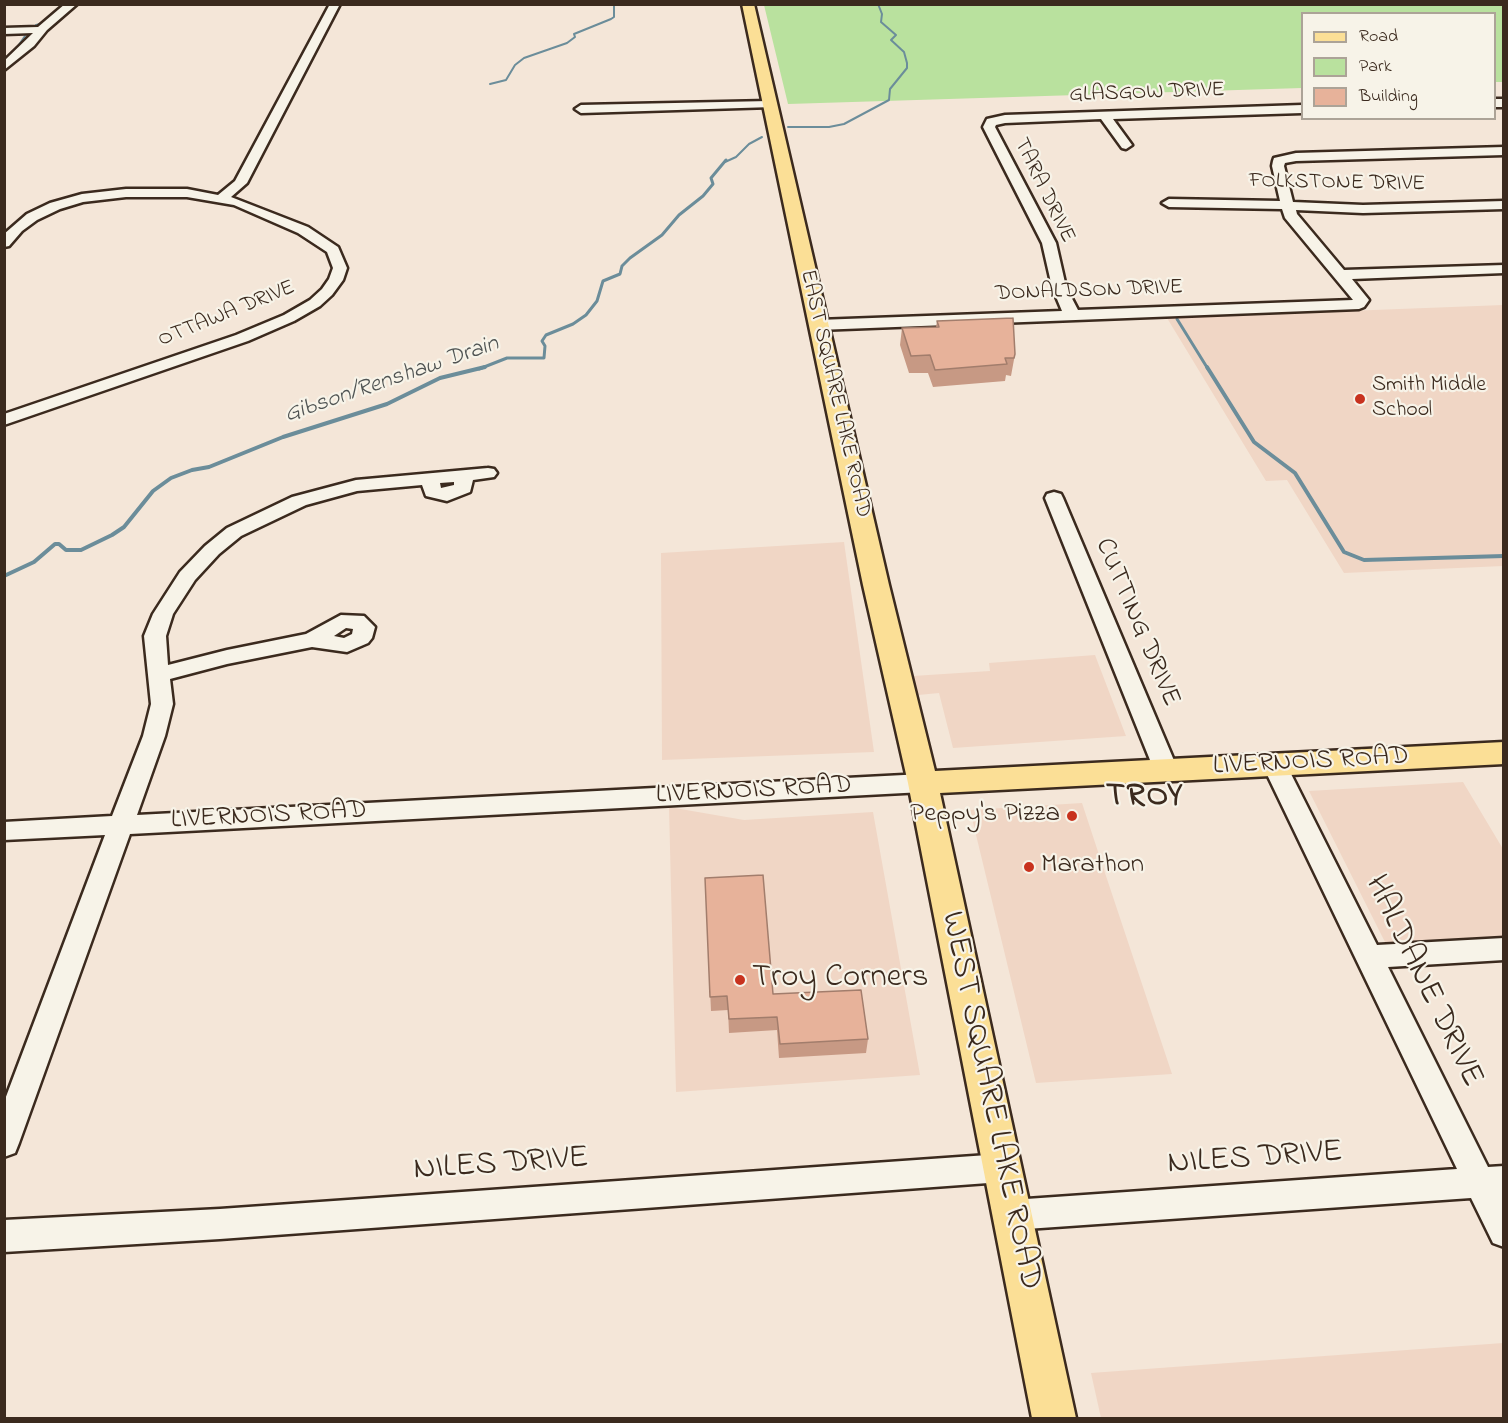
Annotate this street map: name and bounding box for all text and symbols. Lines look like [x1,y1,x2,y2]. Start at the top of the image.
legend [1301,12,1496,120]
text: Road [1359,24,1398,50]
text: Park [1359,54,1392,80]
street label: GLASGOW DRIVE [1069,78,1225,110]
text: Building [1359,84,1418,110]
street label: TARA DRIVE [1006,134,1080,248]
street label: FOLKSTONE DRIVE [1249,169,1425,199]
street label: EAST SQUARE LAKE ROAD [793,267,875,521]
street label: OTTAWA DRIVE [155,276,299,354]
street label: DONALDSON DRIVE [995,276,1183,308]
water label: Gibson/Renshaw Drain [281,331,503,431]
place label: Smith Middle School [1372,373,1486,424]
marker: Smith Middle School [1353,392,1367,406]
street label: CUTTING DRIVE [1086,534,1186,712]
street label: LIVERNOIS ROAD [1212,742,1410,784]
street label: LIVERNOIS ROAD [655,771,853,813]
district label: TROY [1106,779,1184,819]
street label: LIVERNOIS ROAD [170,796,368,838]
place label: Peppy's Pizza [910,800,1060,832]
marker: Peppy's Pizza [1065,809,1079,823]
place label: Marathon [1041,851,1144,883]
marker: Marathon [1022,860,1036,874]
street label: HALDANE DRIVE [1354,870,1490,1094]
street label: WEST SQUARE LAKE ROAD [930,908,1048,1294]
place label: Troy Corners [752,960,928,1000]
marker: Troy Corners [733,973,747,987]
street label: NILES DRIVE [1166,1134,1344,1186]
street label: NILES DRIVE [412,1140,590,1192]

